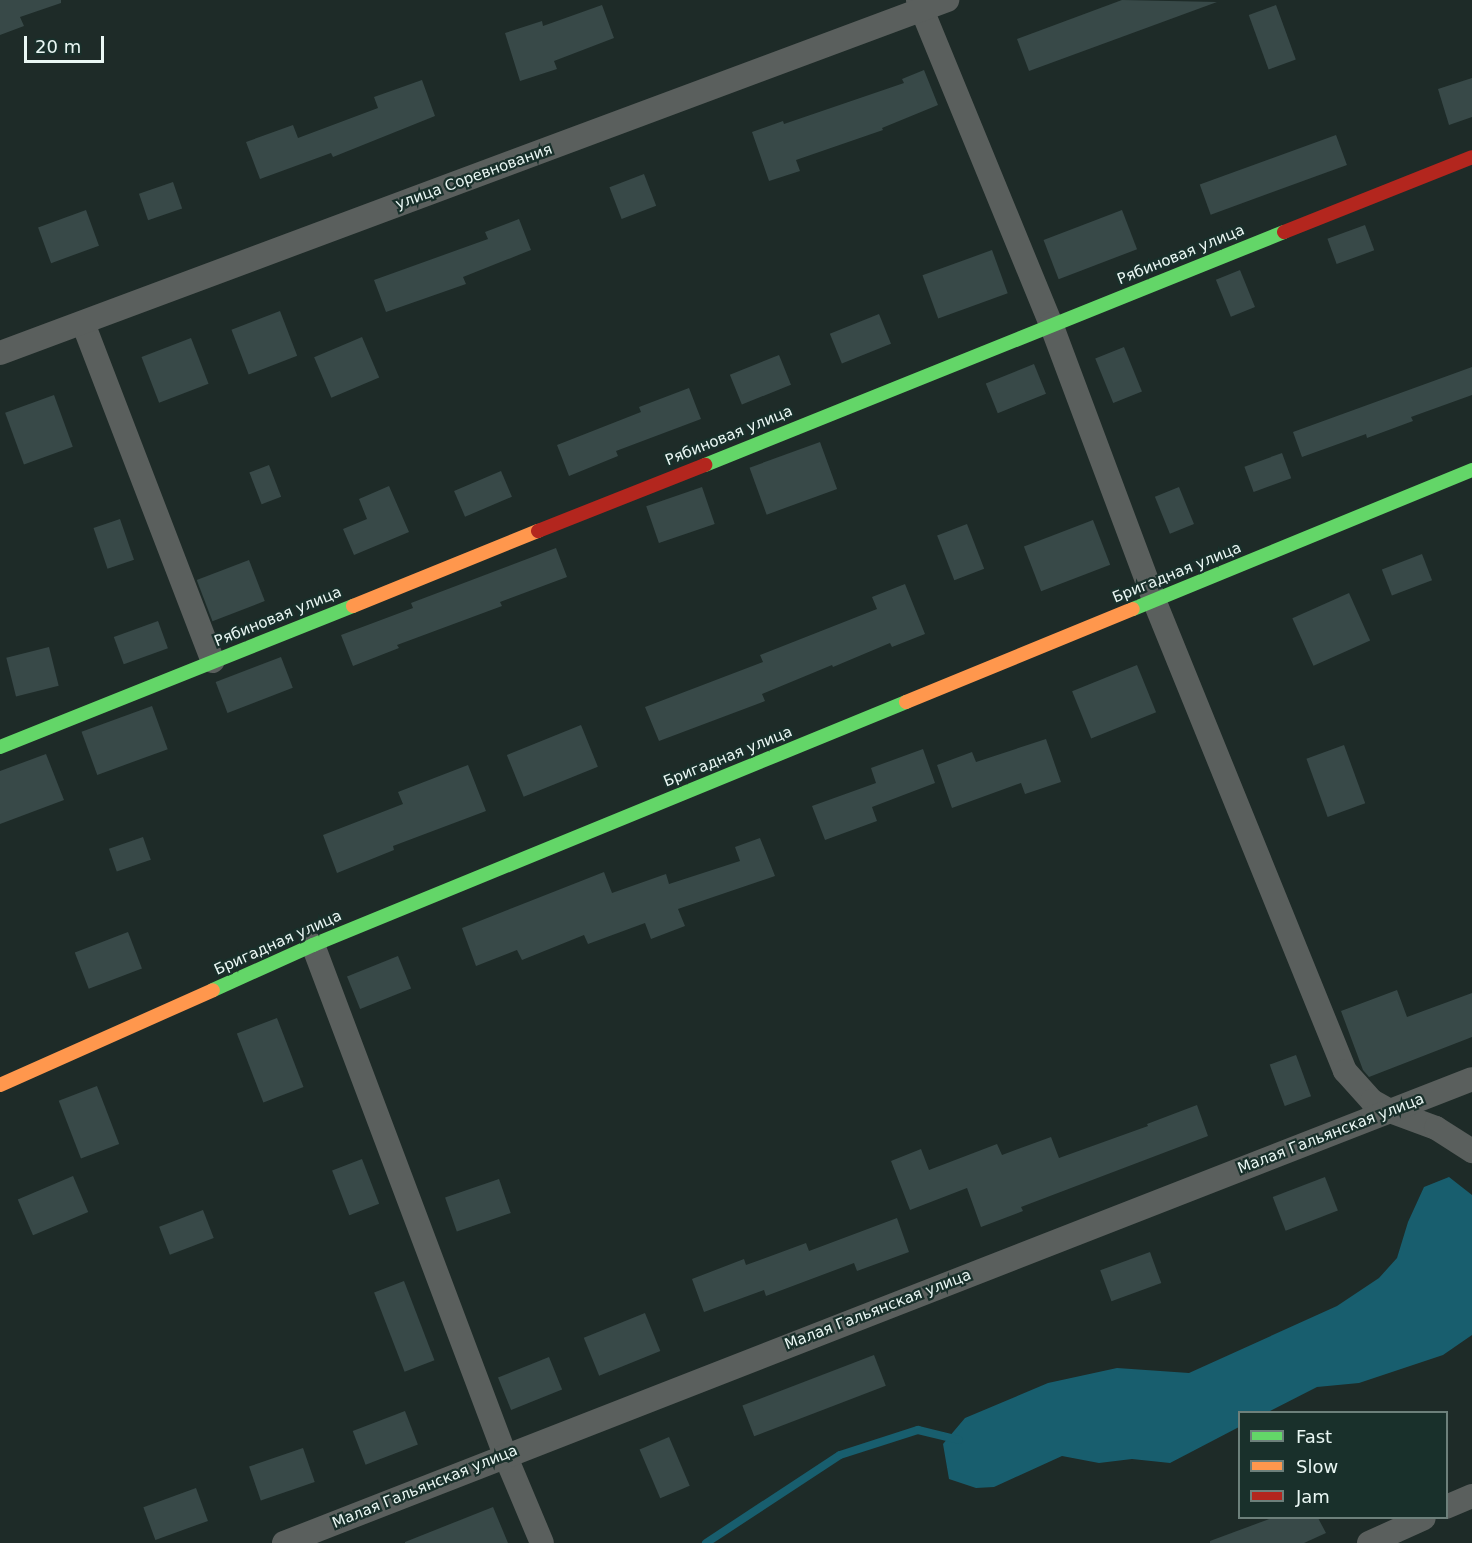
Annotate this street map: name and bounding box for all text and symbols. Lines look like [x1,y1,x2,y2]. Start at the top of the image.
scale bar [27,24,106,62]
text: 20 m [35,36,81,57]
street label: улица Соревнования [393,140,555,214]
street label: Рябиновая улица [1115,221,1247,289]
street label: Рябиновая улица [663,402,795,470]
street label: Бригадная улица [1110,539,1244,607]
street label: Рябиновая улица [212,583,344,651]
street label: Бригадная улица [661,723,795,791]
street label: Бригадная улица [212,907,344,979]
street label: Малая Гальянская улица [1235,1090,1427,1178]
street label: Малая Гальянская улица [782,1266,974,1354]
legend [1238,1411,1448,1519]
text: Fast [1296,1426,1332,1447]
street label: Малая Гальянская улица [330,1442,520,1532]
text: Slow [1296,1456,1338,1477]
text: Jam [1296,1486,1330,1507]

